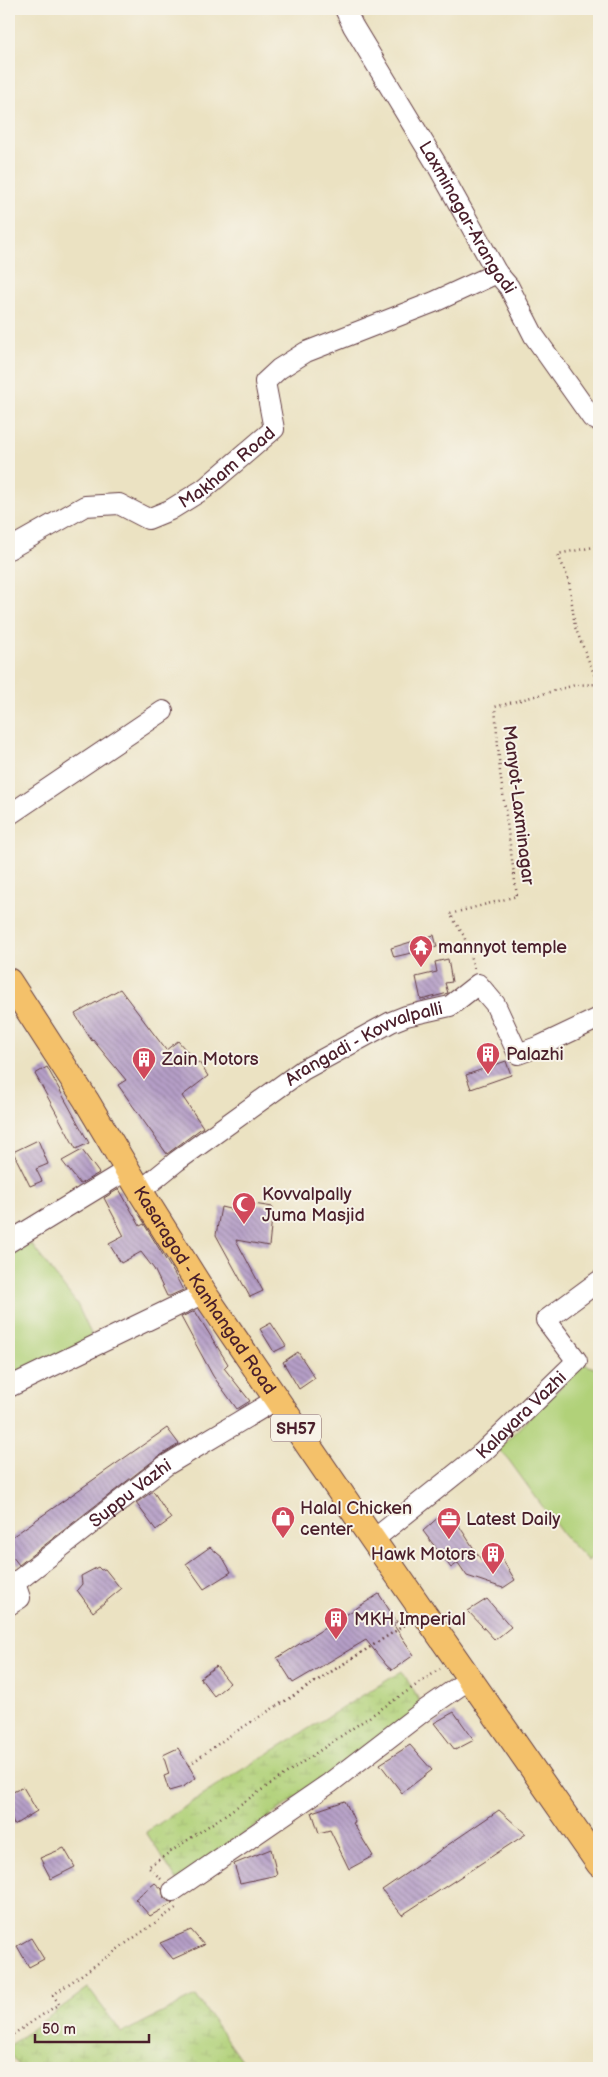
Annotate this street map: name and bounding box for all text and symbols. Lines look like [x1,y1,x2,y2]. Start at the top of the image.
street label: Laxminagar-Arangadi [414,138,520,297]
street label: Makham Road [175,423,280,513]
street label: Manyot-Laxminagar [498,724,539,887]
temple icon: mannyot temple [408,934,434,968]
place label: mannyot temple [438,937,567,958]
street label: Arangadi - Kovvalpalli [281,998,445,1090]
building icon: Palazhi [475,1041,501,1075]
place label: Palazhi [506,1044,564,1065]
building icon: Zain Motors [131,1046,157,1080]
place label: Zain Motors [161,1049,259,1070]
street label: Kasaragod - Kanhangad Road [129,1182,280,1398]
place label: Kovvalpally Juma Masjid [262,1184,365,1226]
mosque icon: Kovvalpally Juma Masjid [231,1191,257,1225]
street label: Kalayara Vazhi [472,1367,571,1464]
road number: SH57 [271,1415,321,1442]
street label: Suppu Vazhi [85,1455,175,1532]
place label: Halal Chicken center [300,1498,412,1540]
shop icon: Halal Chicken center [270,1505,296,1539]
office icon: Latest Daily [436,1506,462,1540]
place label: Latest Daily [466,1509,561,1530]
building icon: Hawk Motors [480,1541,506,1575]
place label: Hawk Motors [371,1544,476,1565]
building icon: MKH Imperial [323,1606,349,1640]
place label: MKH Imperial [354,1609,466,1630]
scale bar [35,2012,149,2044]
text: 50 m [42,2020,76,2039]

